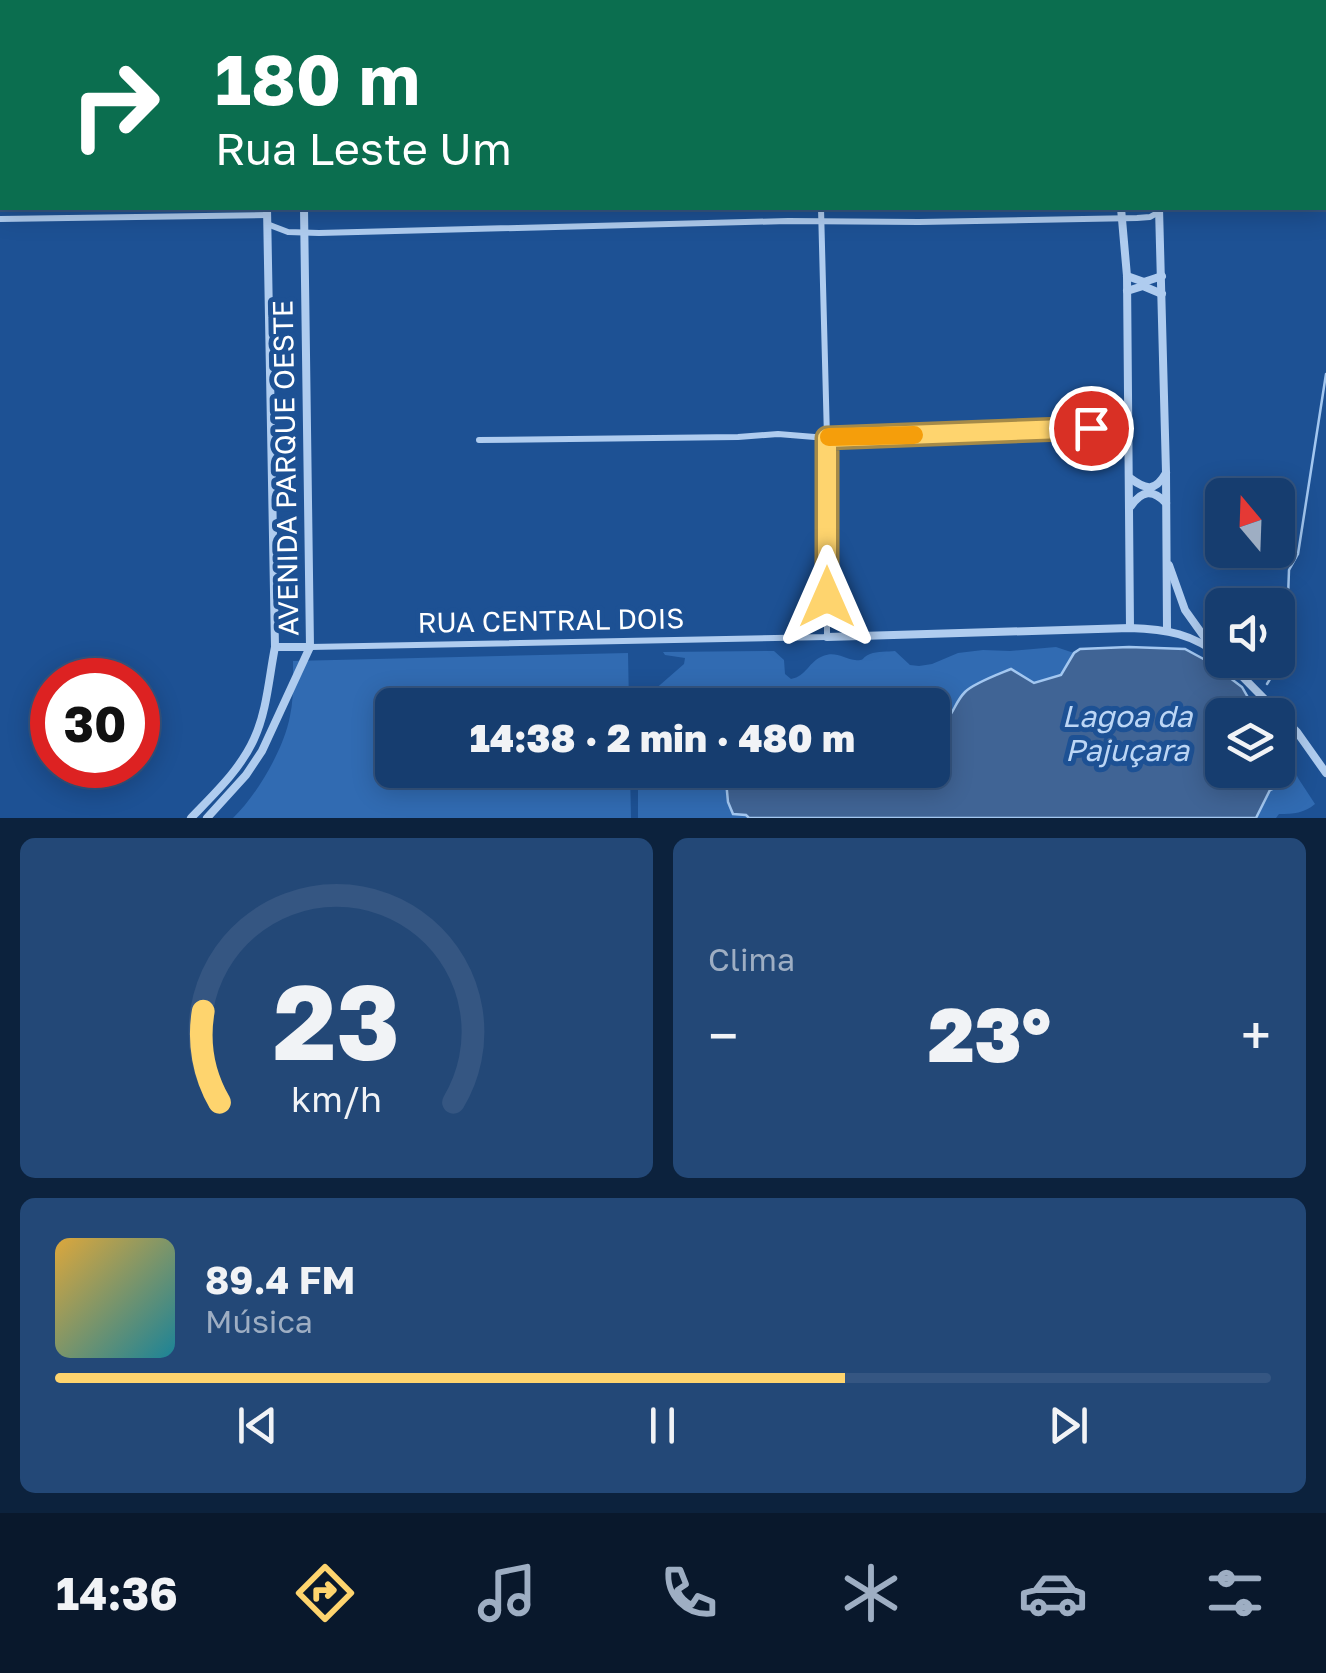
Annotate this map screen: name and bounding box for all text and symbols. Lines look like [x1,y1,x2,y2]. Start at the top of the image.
text: 180 m [215,36,420,120]
icon: right [50,40,180,170]
text: Rua Leste Um [215,121,512,175]
street label: AVENIDA PARQUE OESTE [266,300,304,636]
pin [1049,386,1134,471]
icon: arrive [1064,401,1119,456]
north arrow [1205,478,1295,568]
map controls [1205,478,1295,788]
position arrow [775,545,879,649]
button: sound [1205,588,1295,678]
street label: RUA CENTRAL DOIS [417,601,685,639]
speed limit sign: 30 [30,658,160,788]
water label: Lagoa da Pajuçara [1062,698,1193,768]
button: layers [1205,698,1295,788]
text: 14:38 · 2 min · 480 m [470,715,855,760]
text: Clima [708,940,795,978]
text: 23 [273,958,400,1083]
text: 23° [928,988,1051,1079]
text: − [708,1002,738,1068]
text: + [1241,1002,1271,1068]
text: km/h [291,1077,382,1120]
text: 89.4 FM [205,1257,355,1302]
text: Música [205,1302,313,1340]
icon: previous [230,1398,285,1453]
icon: pause [635,1398,690,1453]
icon: next [1041,1398,1096,1453]
icon: directions [290,1558,360,1628]
icon: music [472,1558,542,1628]
icon: phone [654,1558,724,1628]
icon: climate [836,1558,906,1628]
icon: car [1018,1558,1088,1628]
icon: filters [1200,1558,1270,1628]
text: 14:36 [56,1566,178,1620]

